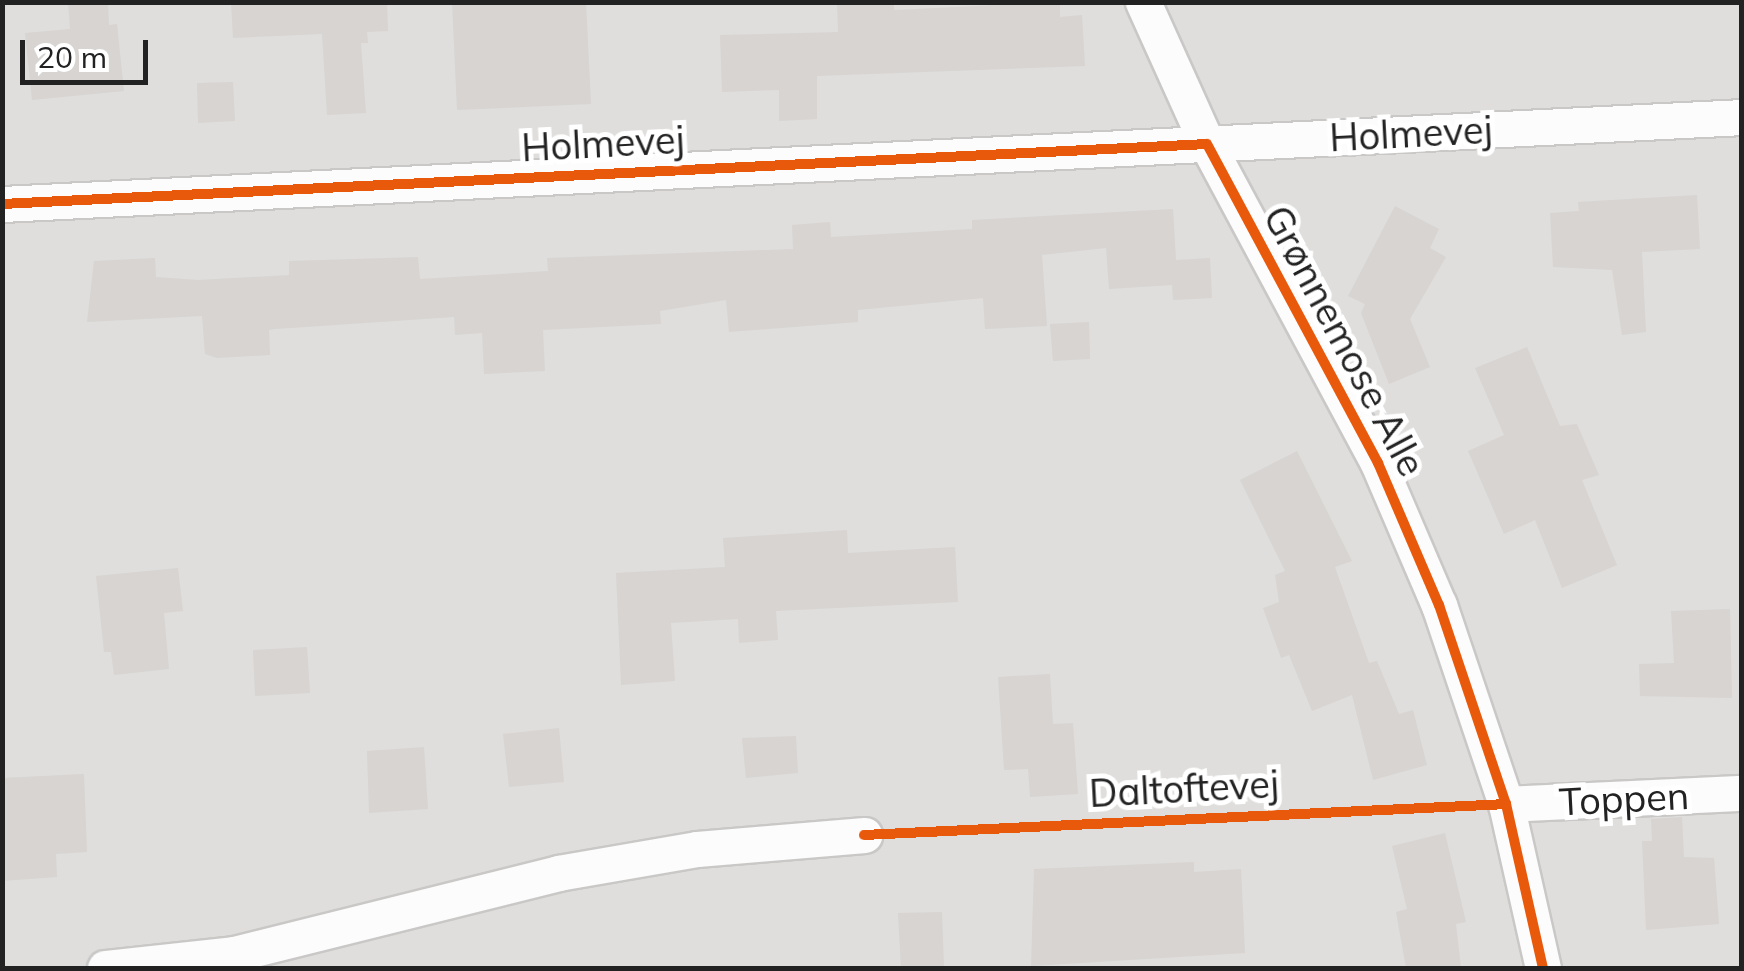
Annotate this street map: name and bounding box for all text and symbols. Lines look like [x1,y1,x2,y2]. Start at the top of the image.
scale bar [25,20,152,82]
text: 20 m [37,38,107,76]
street label: Holmevej [1328,107,1494,161]
street label: Holmevej [520,117,686,171]
street label: Grønnemose Alle [1254,198,1434,484]
street label: Daltoftevej [1088,761,1280,817]
street label: Toppen [1558,773,1690,825]

